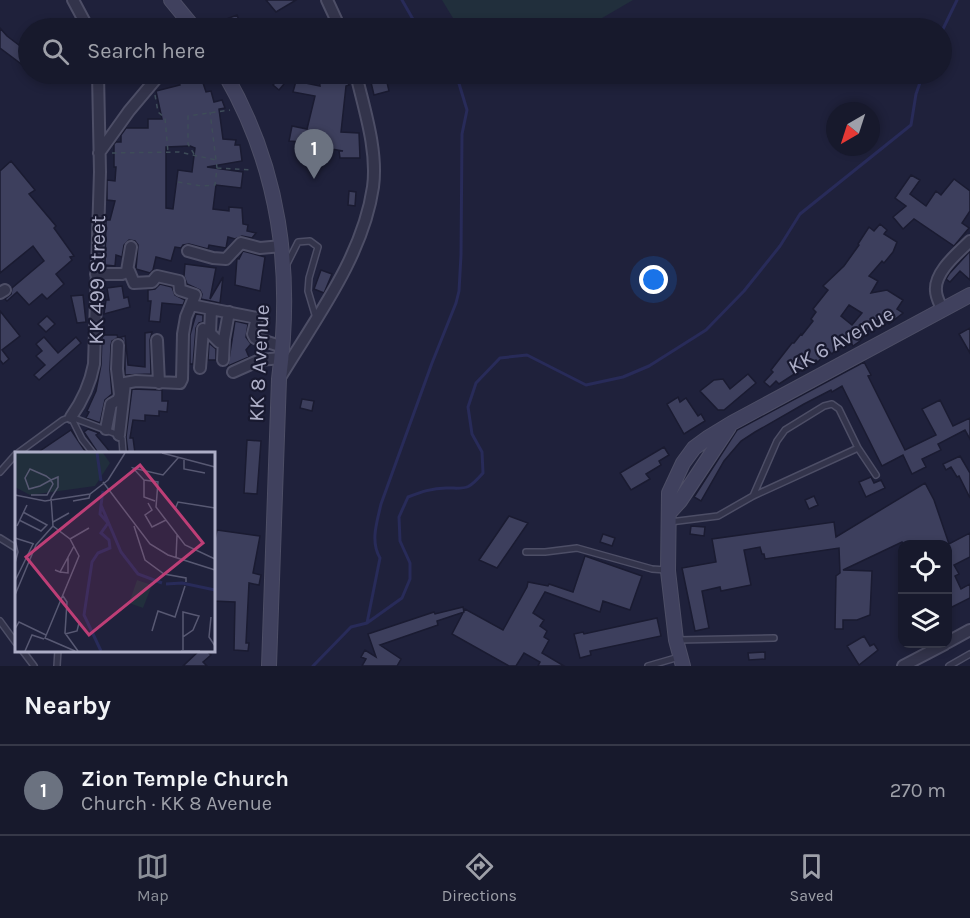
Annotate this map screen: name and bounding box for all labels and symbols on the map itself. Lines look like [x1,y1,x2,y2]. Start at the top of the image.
north arrow [826,102,880,156]
pin: 1 [294,130,334,179]
street label: KK 499 Street [84,215,110,345]
your location [639,265,668,294]
street label: KK 6 Avenue [784,301,898,379]
street label: KK 8 Avenue [244,304,274,422]
inset map [15,452,214,651]

